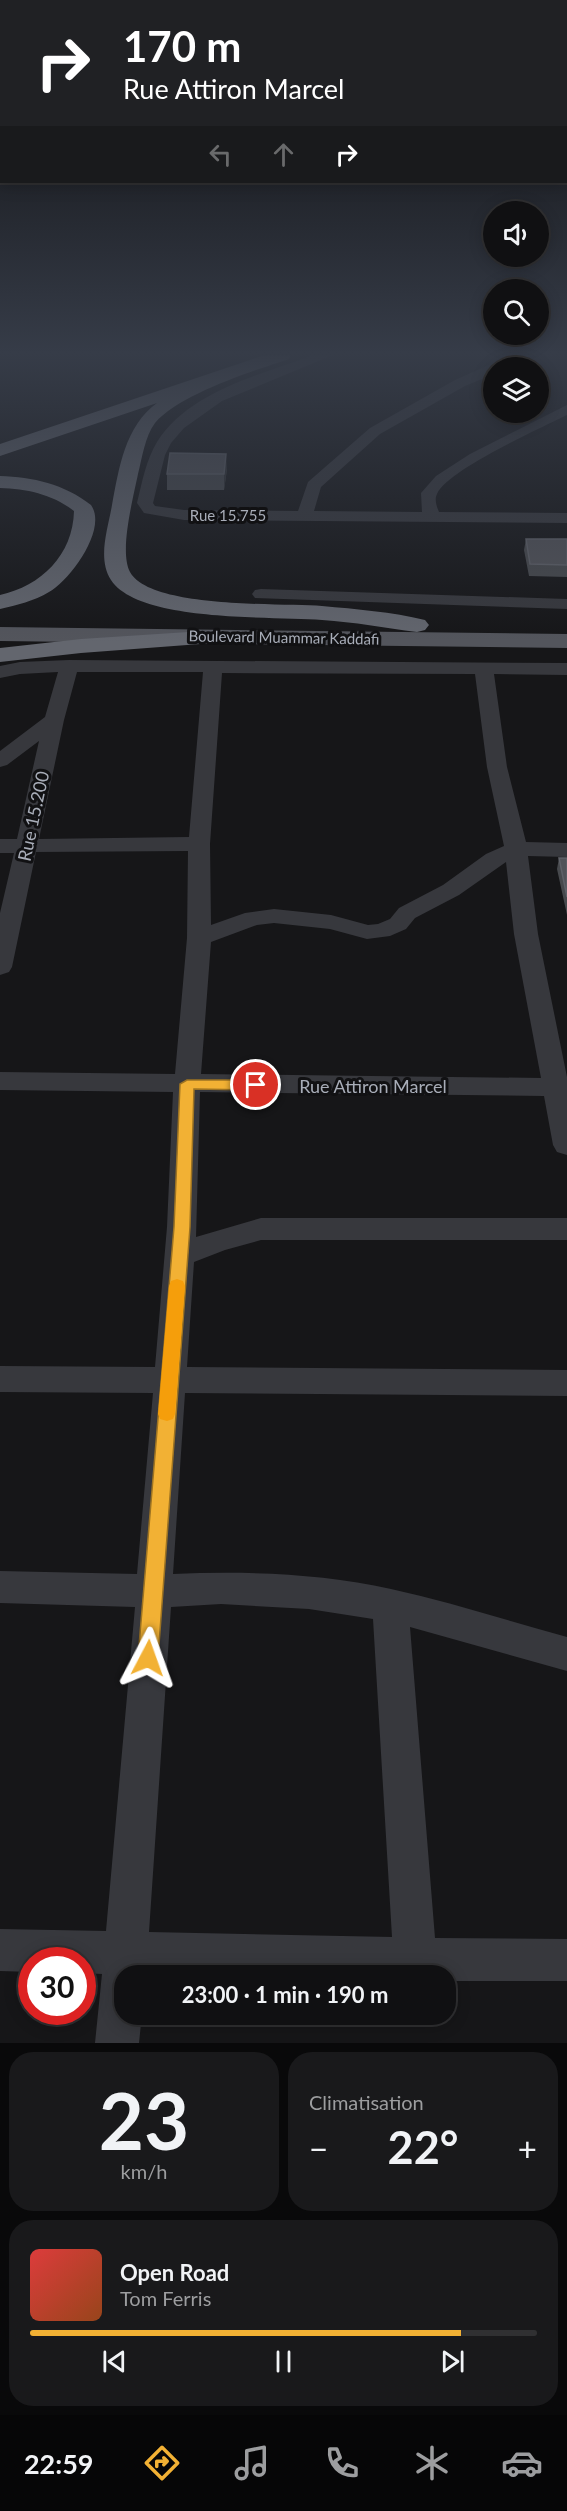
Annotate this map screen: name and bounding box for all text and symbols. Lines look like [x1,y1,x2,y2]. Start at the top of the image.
text: 170 m [123,21,241,71]
icon: right [24,24,102,102]
text: Rue Attiron Marcel [123,72,344,105]
icon: left [204,138,237,171]
icon: ahead [267,138,300,171]
icon: right [330,138,363,171]
map controls [483,201,549,423]
button: sound [483,201,549,267]
button: search [483,279,549,345]
button: layers [483,357,549,423]
street label: Rue 15.755 [190,506,266,524]
street label: Boulevard Muammar Kaddafi [188,626,380,648]
street label: Rue 15.200 [13,769,53,863]
pin [230,1059,281,1110]
icon: arrive [239,1068,272,1101]
street label: Rue Attiron Marcel [299,1075,447,1097]
position arrow [116,1626,180,1690]
speed limit sign: 30 [18,1947,96,2025]
text: 23:00 · 1 min · 190 m [182,1981,388,2008]
text: 23 [99,2073,189,2167]
text: Climatisation [309,2090,424,2114]
text: 22° [388,2120,458,2174]
text: − [309,2128,328,2168]
text: + [518,2128,537,2168]
text: km/h [121,2159,167,2183]
text: Open Road [120,2259,229,2286]
text: Tom Ferris [120,2286,211,2310]
icon: previous [98,2345,131,2378]
icon: pause [267,2345,300,2378]
icon: next [436,2345,469,2378]
icon: directions [141,2442,183,2484]
icon: music [231,2442,273,2484]
icon: phone [321,2442,363,2484]
icon: climate [411,2442,453,2484]
icon: car [501,2442,543,2484]
text: 22:59 [24,2447,94,2480]

